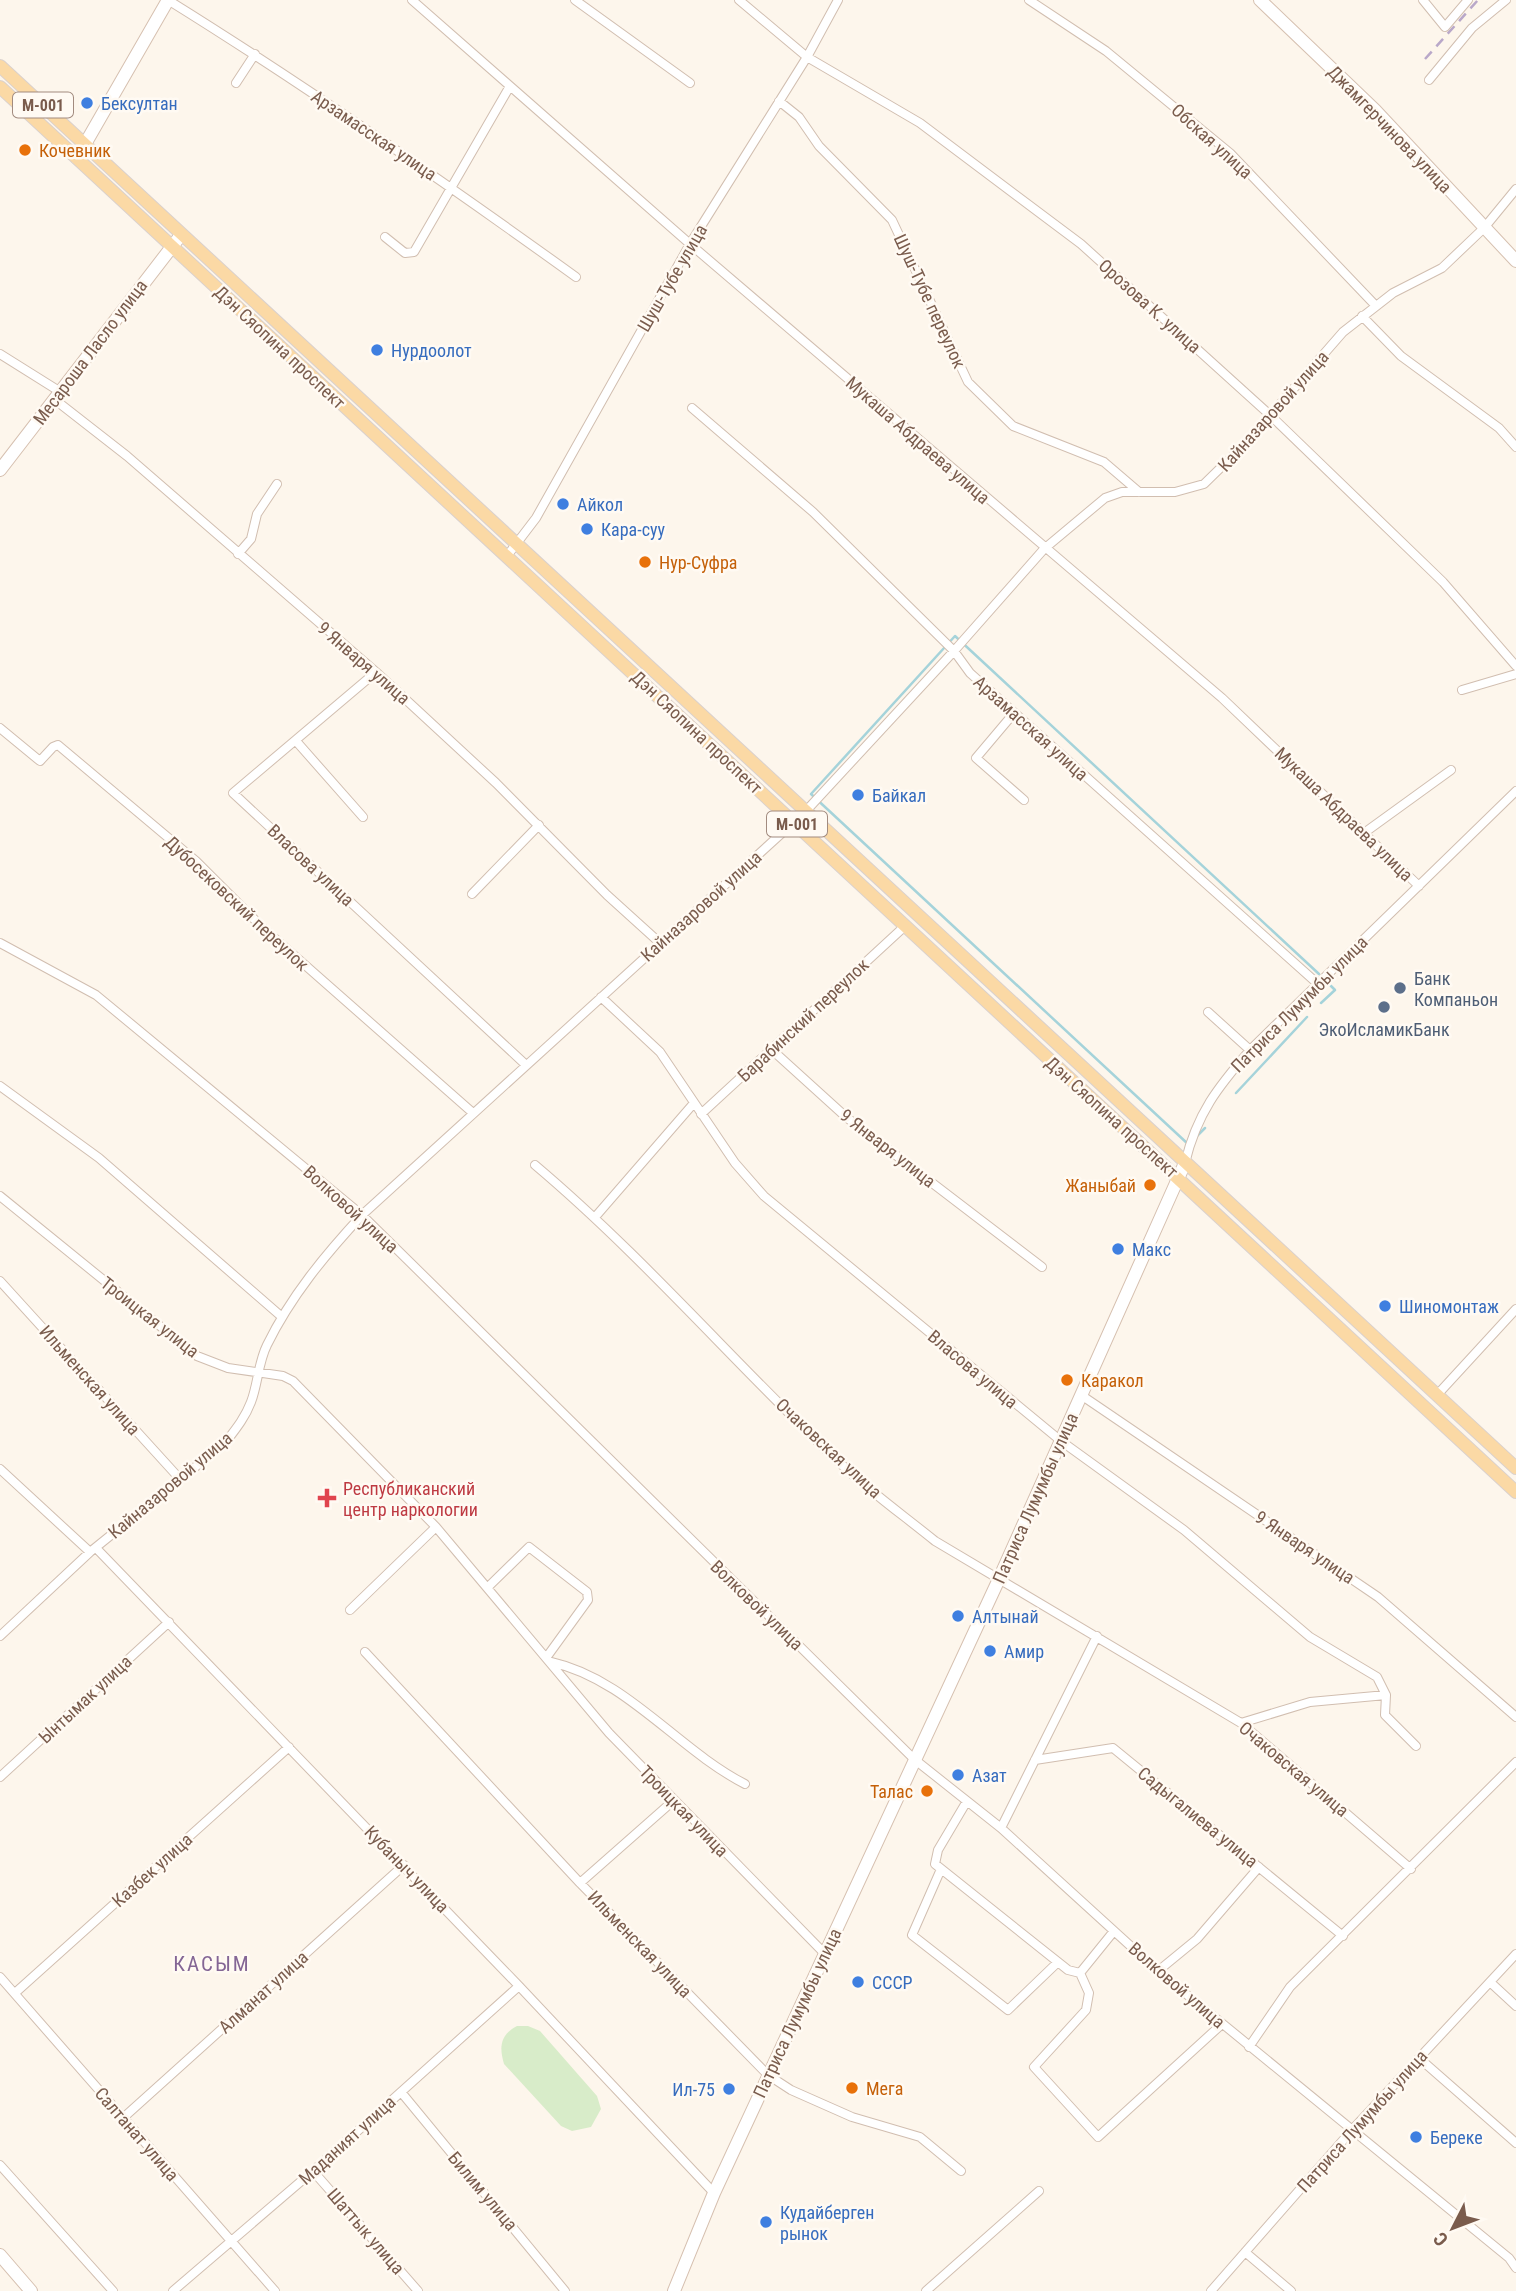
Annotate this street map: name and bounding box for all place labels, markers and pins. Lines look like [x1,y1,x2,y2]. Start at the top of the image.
place label: Бексултан [101,93,178,114]
marker: Бексултан [79,95,95,111]
place label: Кочевник [39,140,111,161]
marker: Кочевник [17,142,33,158]
place label: Нурдоолот [391,340,472,361]
marker: Нурдоолот [369,342,385,358]
place label: Айкол [577,494,623,515]
marker: Айкол [555,496,571,512]
place label: Кара-суу [601,519,665,540]
marker: Кара-суу [579,521,595,537]
place label: Нур-Суфра [659,552,737,573]
marker: Нур-Суфра [637,554,653,570]
place label: Байкал [872,785,926,806]
marker: Байкал [850,787,866,803]
place label: Банк Компаньон [1414,968,1498,1010]
marker: Банк Компаньон [1392,980,1408,996]
marker: ЭкоИсламикБанк [1376,999,1392,1015]
place label: ЭкоИсламикБанк [1318,1019,1450,1040]
place label: Жаныбай [1065,1175,1136,1196]
marker: Жаныбай [1142,1177,1158,1193]
place label: Макс [1132,1239,1171,1260]
marker: Макс [1110,1241,1126,1257]
place label: Шиномонтаж [1399,1296,1499,1317]
marker: Шиномонтаж [1377,1298,1393,1314]
place label: Каракол [1081,1370,1144,1391]
marker: Каракол [1059,1372,1075,1388]
place label: Республиканский центр наркологии [343,1478,478,1520]
marker: Республиканский центр наркологии [317,1488,337,1508]
place label: Алтынай [972,1606,1039,1627]
marker: Алтынай [950,1608,966,1624]
place label: Амир [1004,1641,1044,1662]
marker: Амир [982,1643,998,1659]
place label: Азат [972,1765,1007,1786]
marker: Азат [950,1767,966,1783]
place label: Талас [870,1781,913,1802]
marker: Талас [919,1783,935,1799]
place label: СССР [872,1972,913,1993]
marker: СССР [850,1974,866,1990]
place label: Мега [866,2078,903,2099]
place label: Ил-75 [672,2079,715,2100]
marker: Мега [844,2080,860,2096]
marker: Ил-75 [721,2081,737,2097]
place label: Береке [1430,2127,1483,2148]
marker: Береке [1408,2129,1424,2145]
place label: Кудайберген рынок [780,2202,874,2244]
marker: Кудайберген рынок [758,2214,774,2230]

